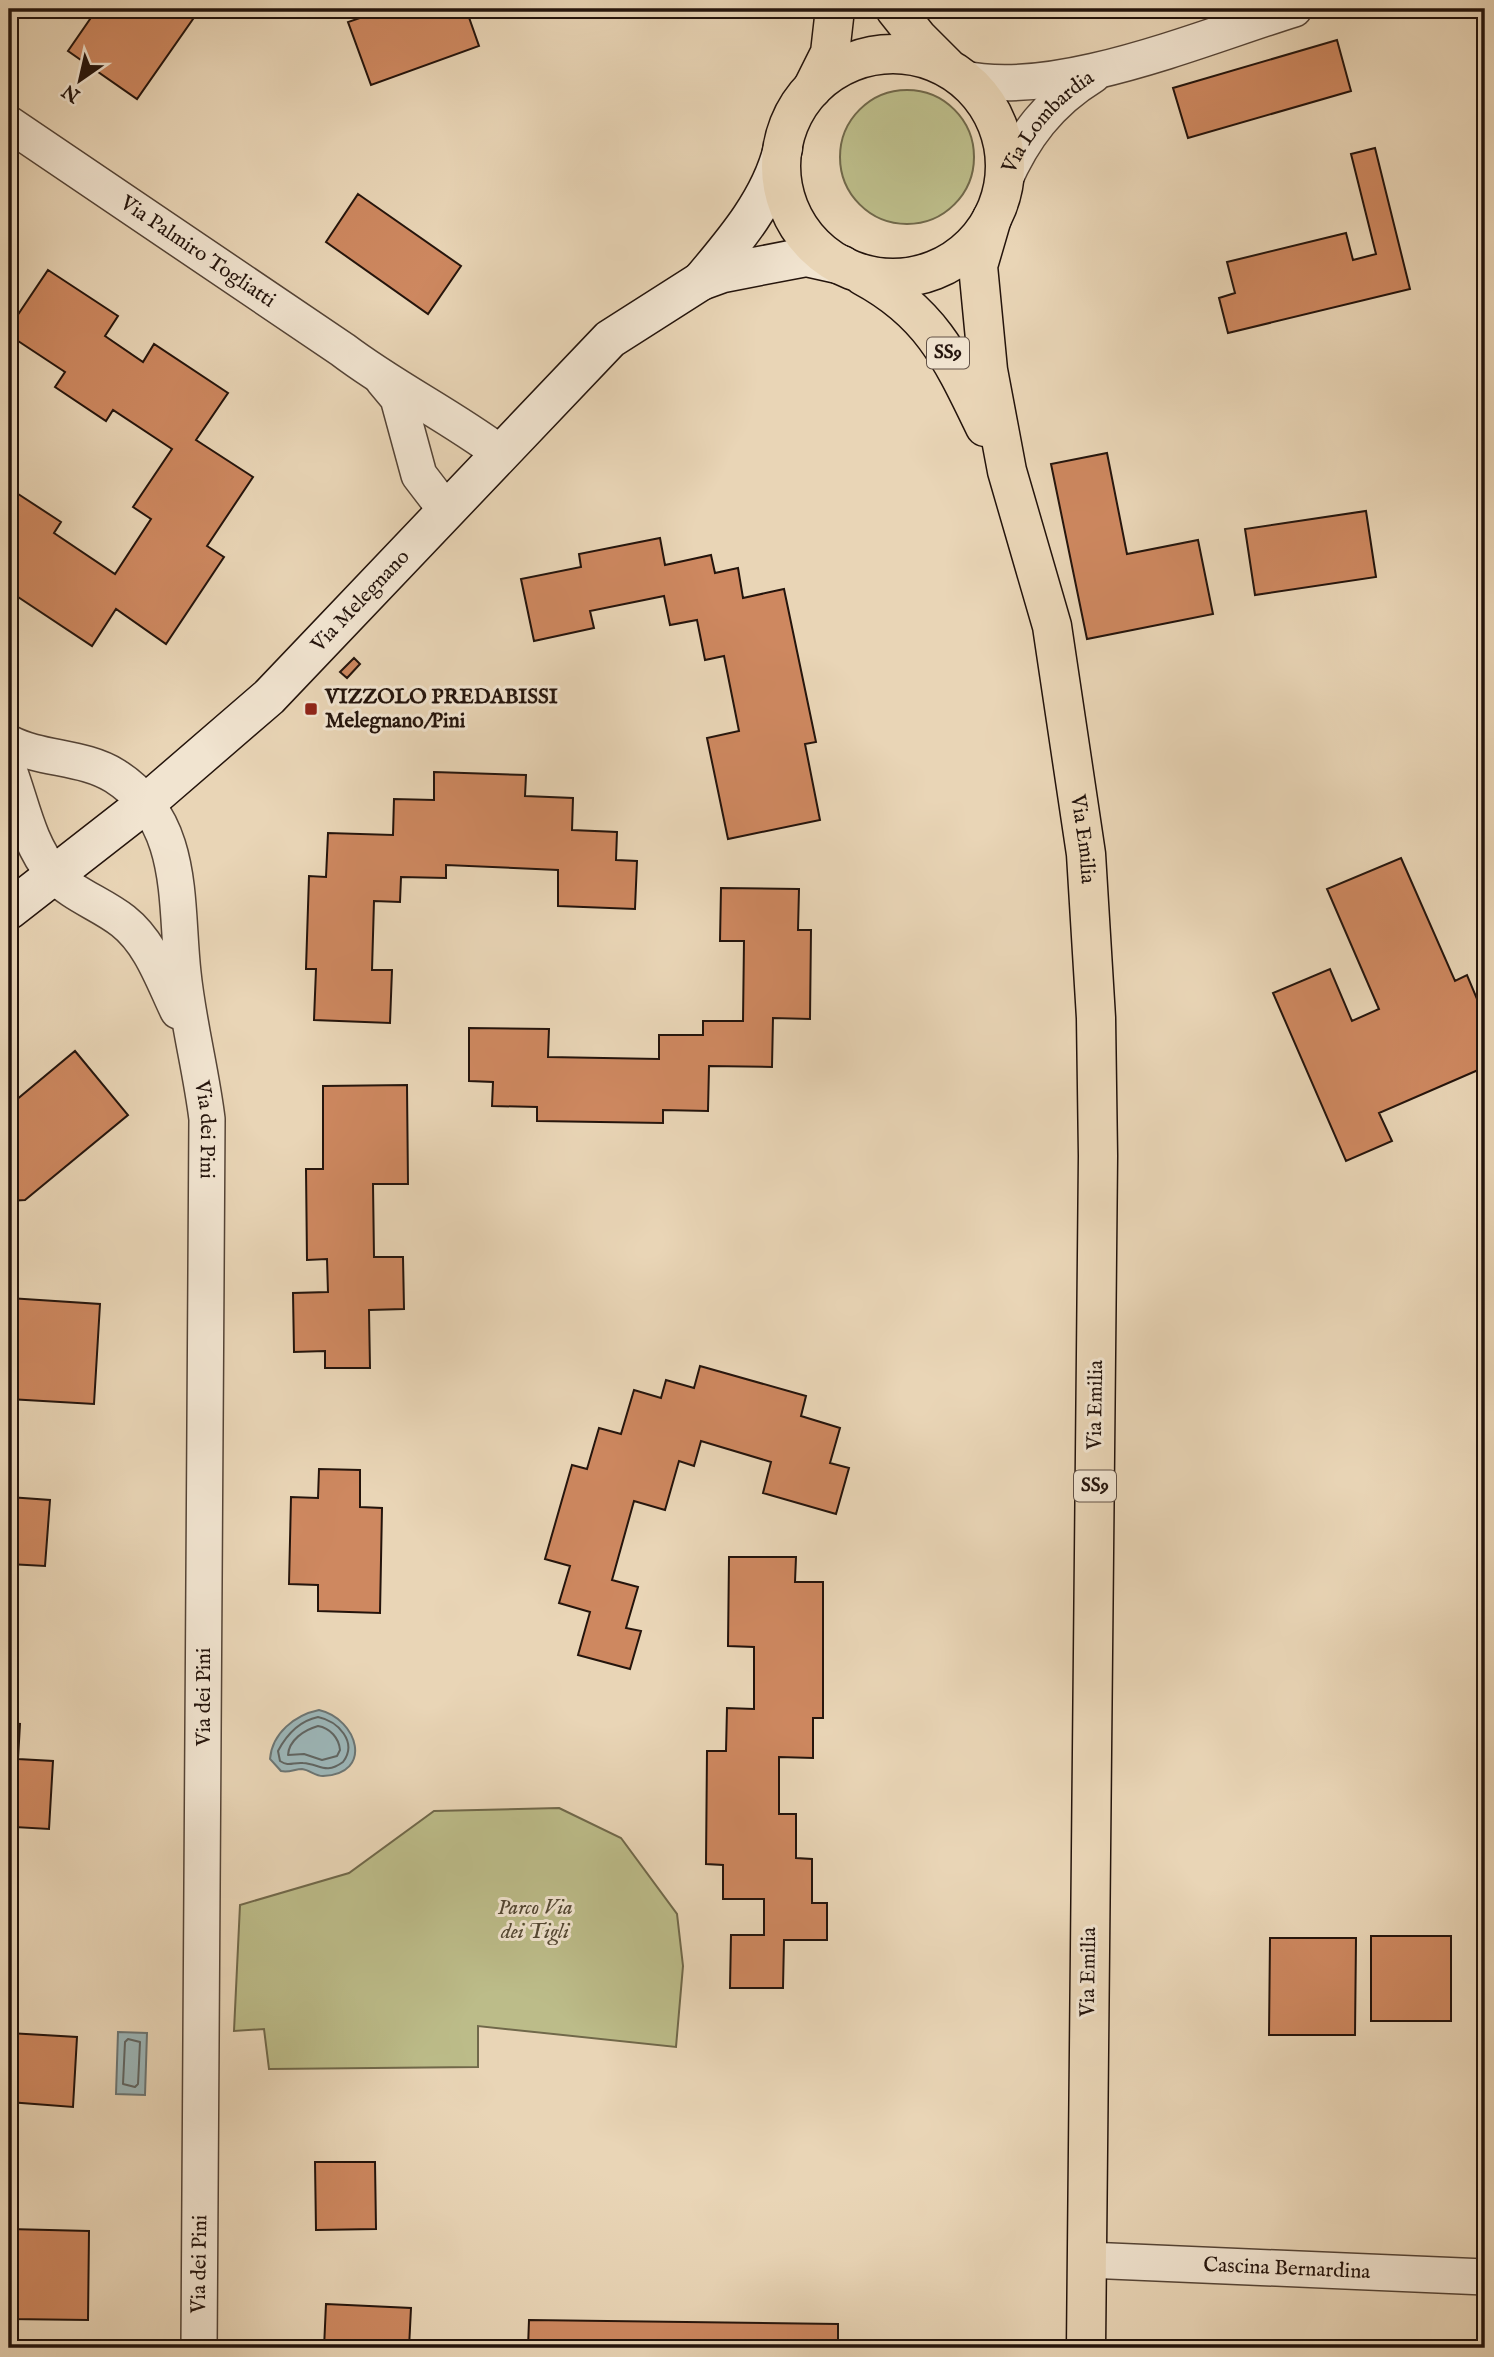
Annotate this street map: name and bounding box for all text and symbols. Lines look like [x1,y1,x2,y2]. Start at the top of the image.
north arrow [46,46,116,116]
street label: Via Lombardia [995,64,1100,179]
text: N [58,78,86,108]
street label: Via Palmiro Togliatti [114,189,281,314]
road number: SS9 [927,338,969,368]
street label: Via Melegnano [305,544,416,659]
place label: VIZZOLO PREDABISSI Melegnano/Pini [324,684,558,735]
marker: VIZZOLO PREDABISSI Melegnano/Pini [303,701,319,717]
street label: Via Emilia [1064,792,1101,885]
street label: Via dei Pini [188,1077,221,1179]
street label: Via Emilia [1082,1359,1110,1451]
road number: SS9 [1074,1470,1116,1502]
street label: Via dei Pini [191,1648,218,1747]
park label: Parco Via dei Tigli [497,1895,573,1946]
street label: Via Emilia [1075,1926,1103,2018]
street label: Via dei Pini [186,2214,214,2315]
street label: Cascina Bernardina [1203,2251,1372,2286]

